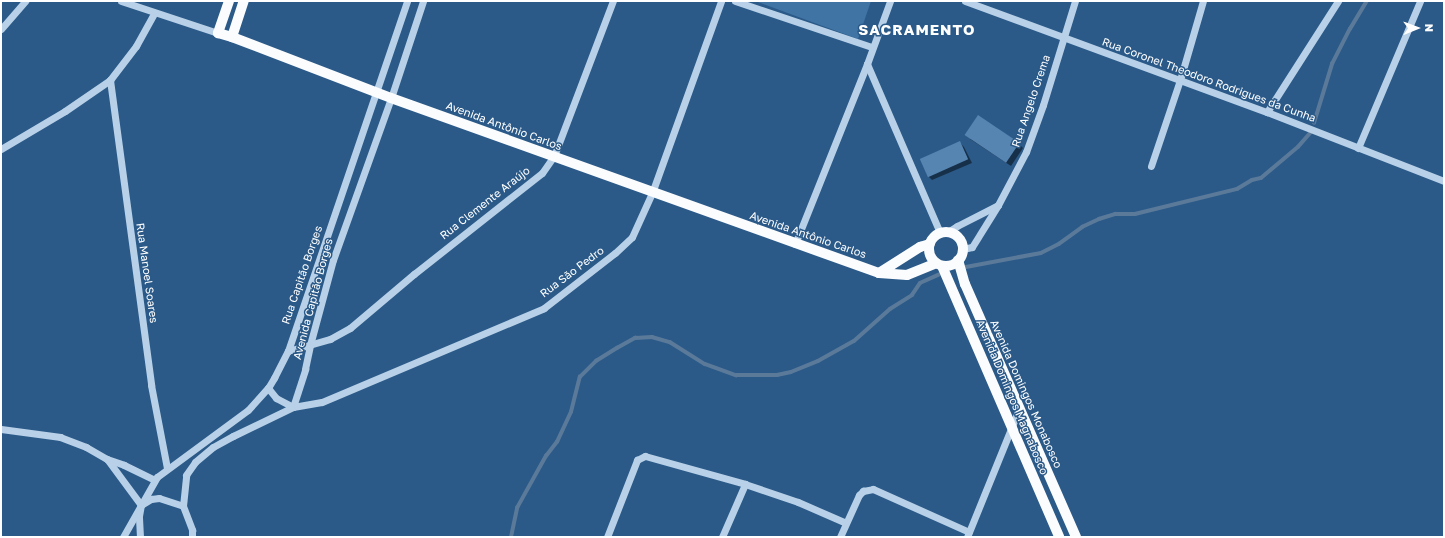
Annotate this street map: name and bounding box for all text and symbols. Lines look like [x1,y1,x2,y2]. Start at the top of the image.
north arrow [1397,8,1437,48]
district label: SACRAMENTO [858,21,976,39]
text: N [1423,23,1436,32]
street label: Rua Coronel Theodoro Rodrigues da Cunha [1100,35,1318,125]
street label: Rua Angelo Crema [1009,53,1053,149]
street label: Avenida Antônio Carlos [444,99,564,153]
street label: Rua Clemente Araújo [437,164,533,242]
street label: Avenida Antônio Carlos [748,209,868,261]
street label: Rua Manoel Soares [133,222,161,324]
street label: Rua Capitão Borges [279,224,325,326]
street label: Avenida Capitão Borges [290,237,336,361]
street label: Rua São Pedro [537,244,607,300]
street label: Avenida Domingos Magnabosco [973,317,1051,477]
street label: Avenida Domingos Monabosco [987,318,1065,470]

